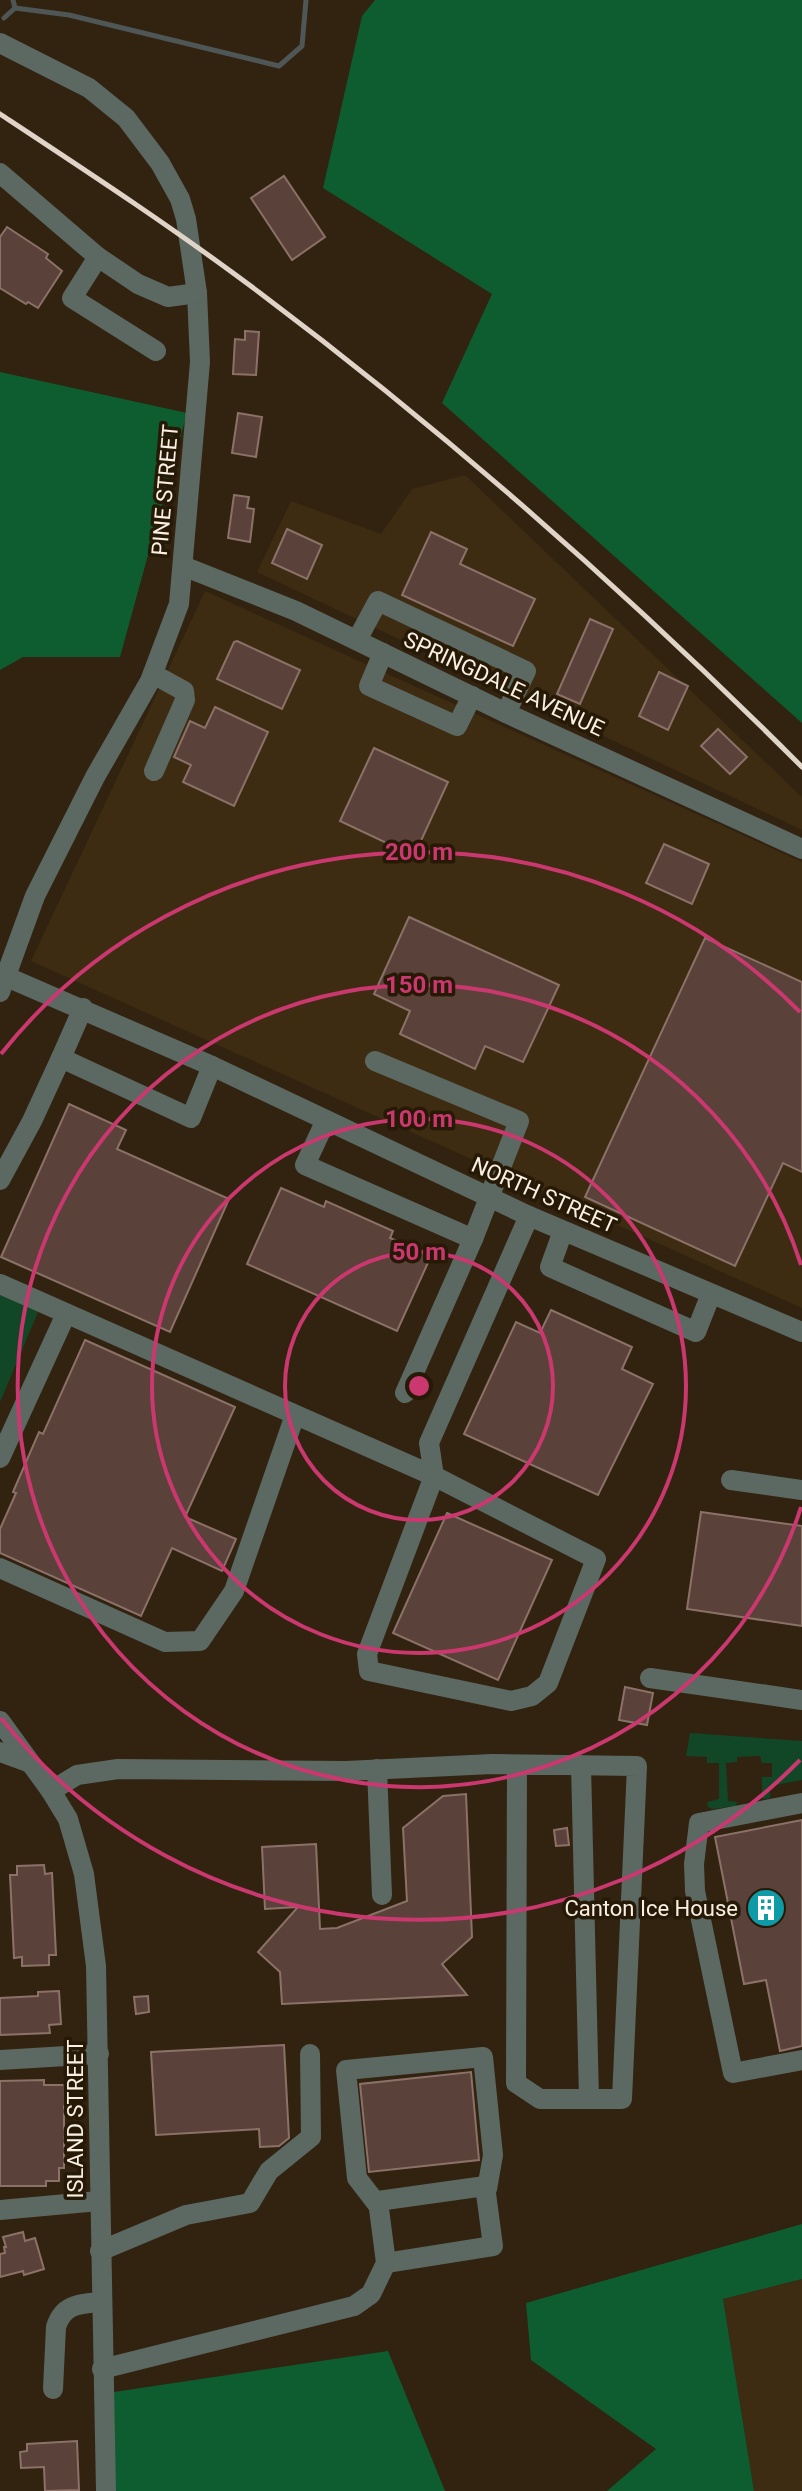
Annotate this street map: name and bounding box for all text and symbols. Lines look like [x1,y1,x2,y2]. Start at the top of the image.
street label: PINE STREET [147,423,183,557]
street label: SPRINGDALE AVENUE [400,627,608,741]
text: 200 m [385,838,453,866]
text: 150 m [385,971,453,999]
text: 100 m [385,1105,453,1133]
street label: NORTH STREET [468,1152,620,1238]
text: 50 m [392,1238,446,1266]
centre of rings [405,1372,433,1400]
building icon: Canton Ice House [745,1887,787,1929]
place label: Canton Ice House [564,1896,738,1921]
street label: ISLAND STREET [63,2039,88,2199]

